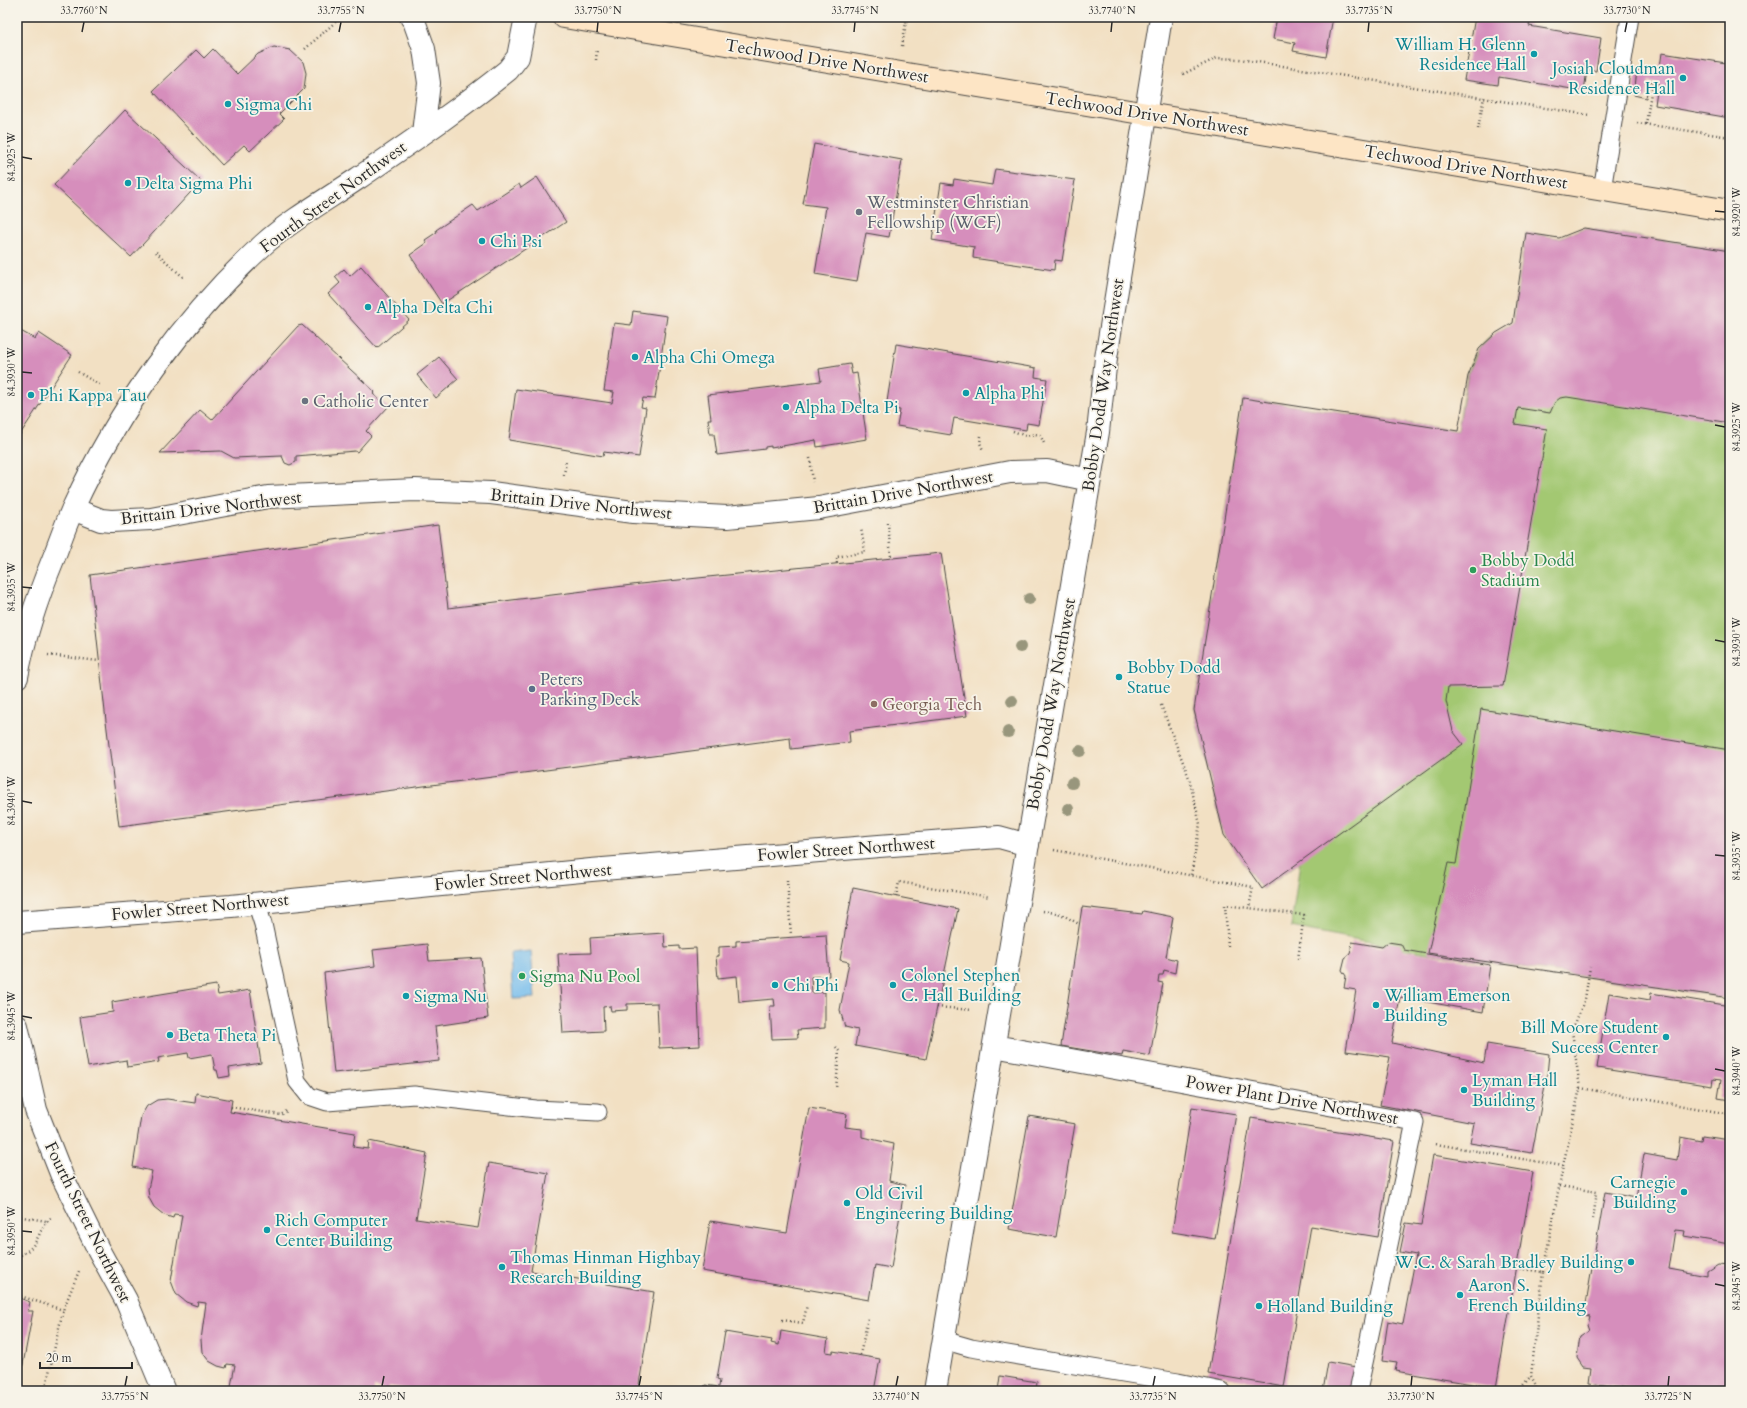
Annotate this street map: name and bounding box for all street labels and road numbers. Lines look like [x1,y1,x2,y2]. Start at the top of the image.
street label: Techwood Drive Northwest [724,34,931,89]
street label: Techwood Drive Northwest [1044,87,1251,142]
street label: Fourth Street Northwest [255,136,412,258]
street label: Techwood Drive Northwest [1363,140,1570,195]
street label: Bobby Dodd Way Northwest [1077,276,1129,493]
street label: Brittain Drive Northwest [811,465,995,519]
street label: Brittain Drive Northwest [489,483,673,525]
street label: Brittain Drive Northwest [119,485,304,531]
street label: Bobby Dodd Way Northwest [1021,596,1081,812]
street label: Fowler Street Northwest [757,831,936,867]
street label: Fowler Street Northwest [433,858,613,896]
street label: Fowler Street Northwest [110,888,290,926]
street label: Power Plant Drive Northwest [1184,1070,1401,1130]
street label: Fourth Street Northwest [39,1138,137,1307]

